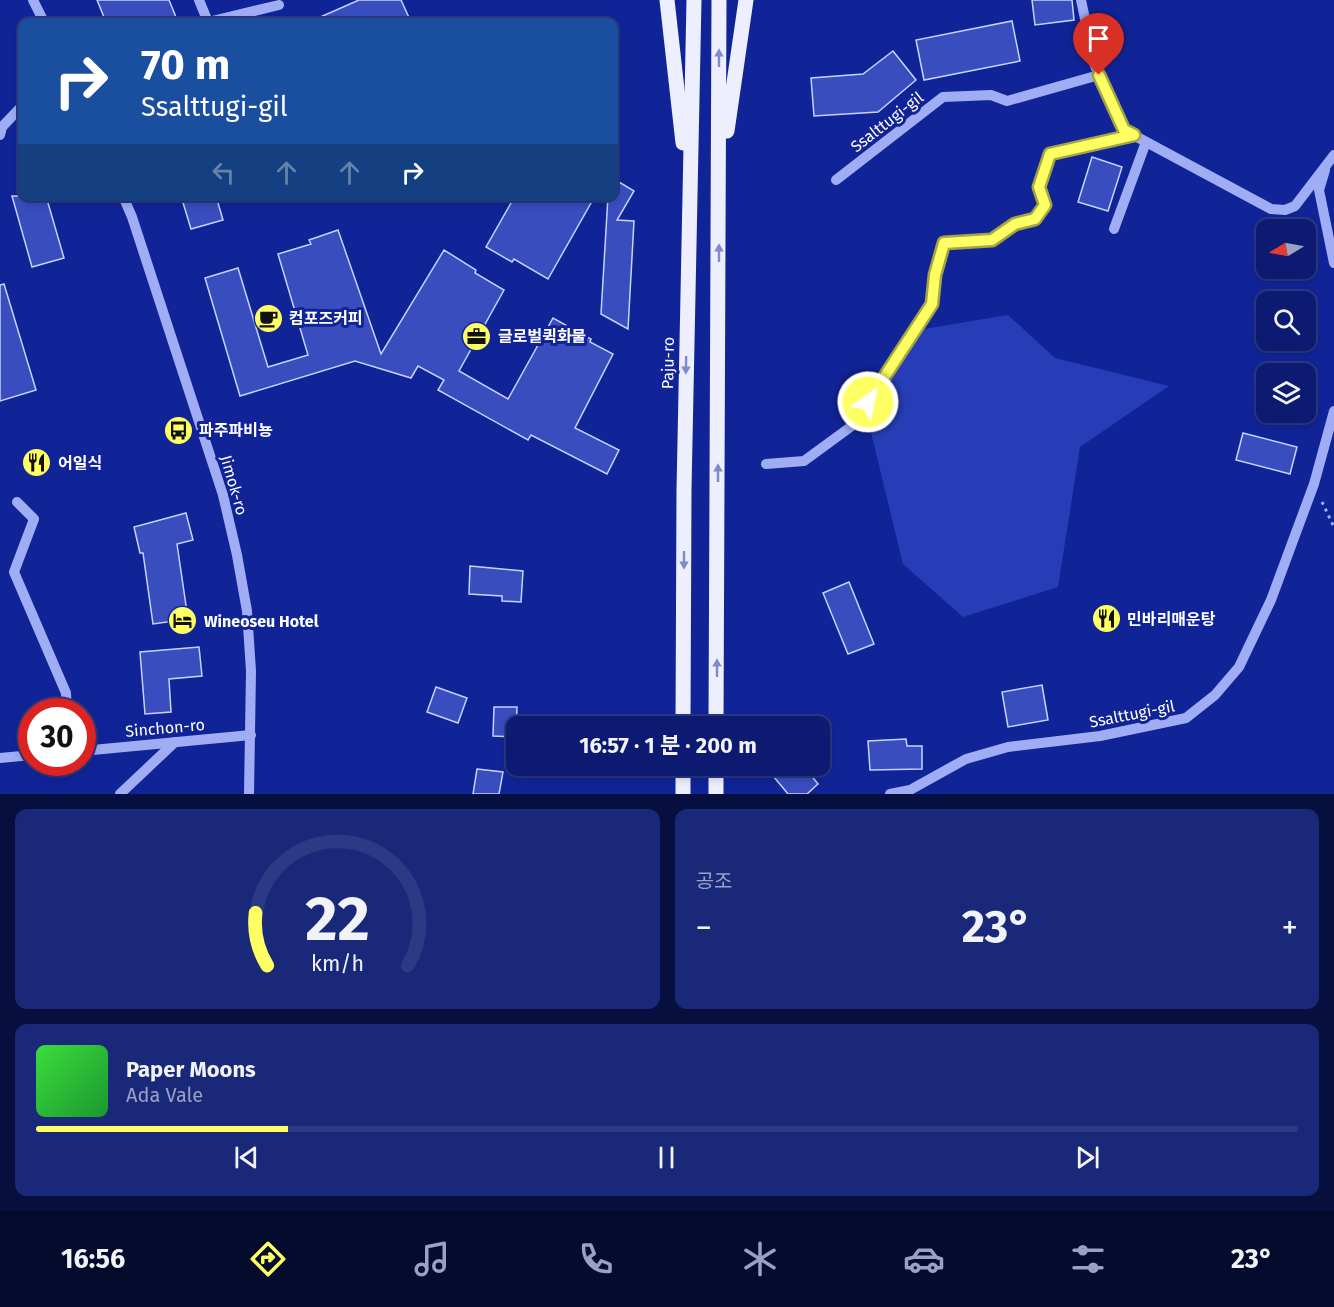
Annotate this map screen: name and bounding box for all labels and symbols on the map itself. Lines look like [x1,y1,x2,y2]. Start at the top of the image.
pin [1073,13,1124,75]
one-way arrow [714,49,724,68]
street label: Ssalttugi-gil [847,88,927,156]
north arrow [1256,219,1316,279]
one-way arrow [714,244,724,263]
cafe icon: 컴포즈커피 [252,302,284,334]
place label: 컴포즈커피 [289,309,363,328]
office icon: 글로벌퀵화물 [461,320,493,352]
place label: 글로벌퀵화물 [498,327,586,346]
street label: Paju-ro [658,337,678,389]
one-way arrow [682,356,691,375]
position arrow [836,370,900,434]
bus stop icon: 파주파비뇽 [162,414,194,446]
place label: 파주파비뇽 [199,421,273,440]
restaurant icon: 어일식 [21,447,53,479]
street label: Jimok-ro [216,453,252,517]
place label: 어일식 [58,454,102,473]
one-way arrow [713,463,723,482]
one-way arrow [679,551,689,570]
restaurant icon: 민바리매운탕 [1090,603,1122,635]
hotel icon: Wineoseu Hotel [167,605,199,637]
place label: 민바리매운탕 [1127,610,1216,629]
place label: Wineoseu Hotel [204,612,319,631]
one-way arrow [712,658,722,677]
street label: Ssalttugi-gil [1088,696,1177,732]
speed limit sign: 30 [18,698,96,776]
street label: Sinchon-ro [124,715,206,741]

